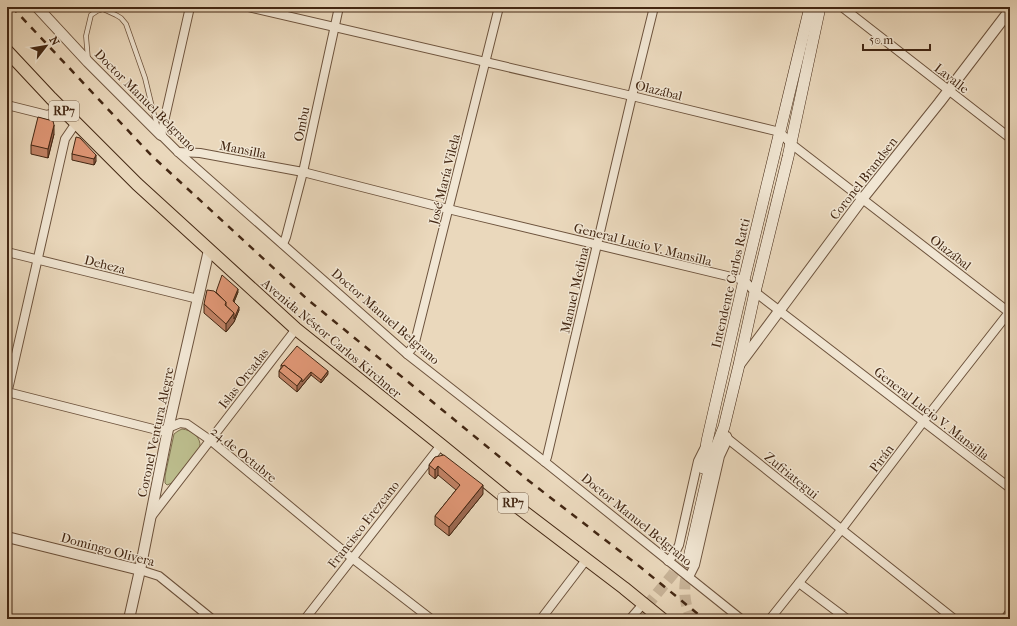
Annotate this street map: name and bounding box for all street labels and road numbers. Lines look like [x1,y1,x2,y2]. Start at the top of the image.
street label: Doctor Manuel Belgrano [92,46,200,155]
street label: Lavalle [931,60,972,97]
street label: Olazábal [634,77,684,104]
road number: RP7 [49,101,79,121]
street label: Ombu [291,105,313,143]
street label: José María Vilela [426,131,463,227]
street label: Coronel Brandsen [826,134,901,223]
street label: Mansilla [218,138,269,162]
street label: Intendente Carlos Ratti [708,217,753,349]
street label: General Lucio V. Mansilla [572,220,714,269]
street label: Olazábal [927,232,975,273]
street label: Manuel Medina [557,245,592,335]
street label: Deheza [83,252,128,277]
street label: Doctor Manuel Belgrano [329,265,443,368]
street label: Avenida Néstor Carlos Kirchner [258,275,405,401]
street label: Islas Orcadas [215,345,272,411]
street label: General Lucio V. Mansilla [871,364,993,464]
street label: Coronel Ventura Alegre [134,365,177,499]
street label: 24 de Octubre [208,423,280,486]
street label: Pirán [866,441,897,475]
street label: Zufriategui [762,449,822,502]
street label: Doctor Manuel Belgrano [578,470,695,569]
street label: Francisco Erezcano [325,477,402,571]
road number: RP7 [498,493,528,513]
street label: Domingo Olivera [59,530,157,569]

